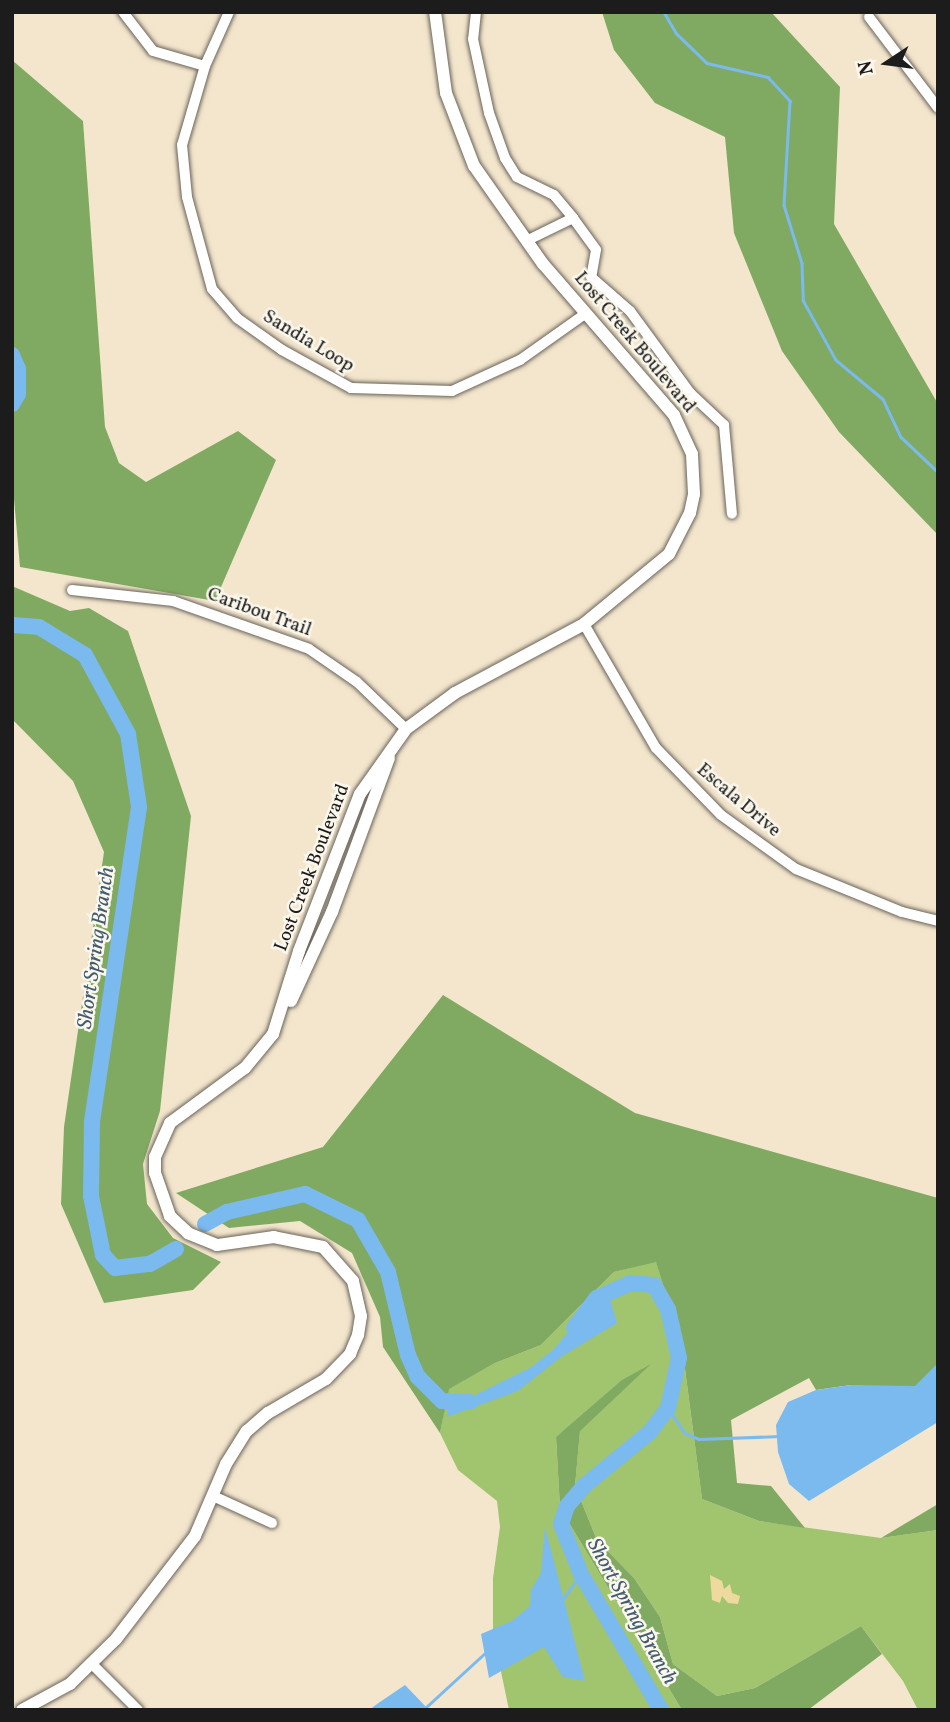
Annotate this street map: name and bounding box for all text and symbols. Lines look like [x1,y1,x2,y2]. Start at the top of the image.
north arrow [852,28,922,98]
text: N [852,58,881,77]
street label: Lost Creek Boulevard [568,268,700,418]
street label: Sandia Loop [258,306,358,378]
street label: Caribou Trail [204,584,314,642]
street label: Escala Drive [691,759,785,843]
street label: Lost Creek Boulevard [271,781,355,955]
water label: Short Spring Branch [73,865,121,1031]
water label: Short Spring Branch [580,1535,682,1689]

